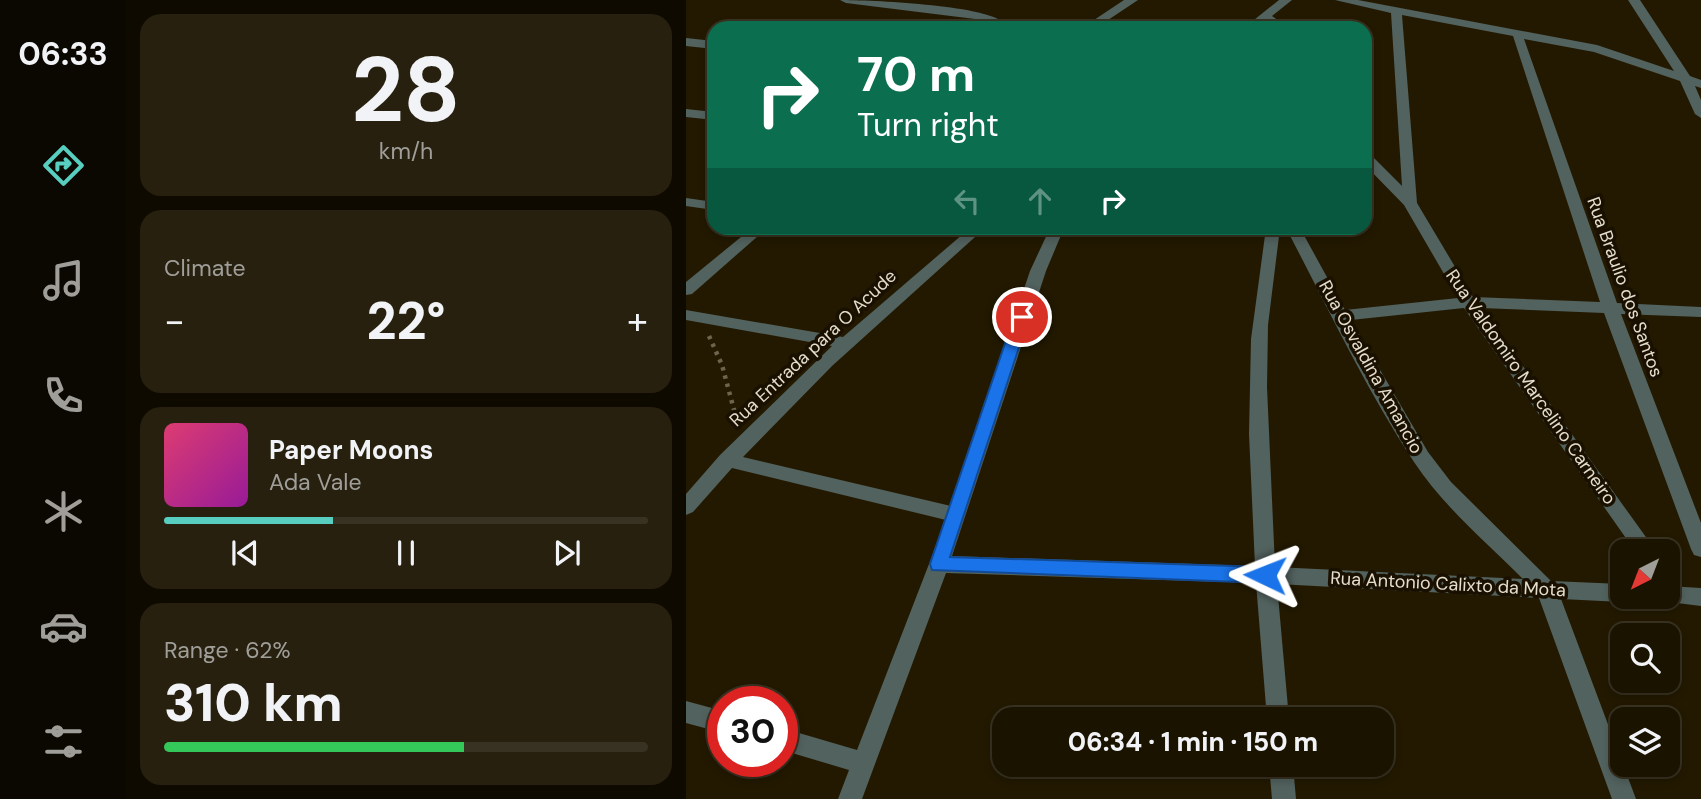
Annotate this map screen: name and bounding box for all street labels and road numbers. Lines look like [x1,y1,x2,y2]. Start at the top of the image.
street label: Rua Braulio dos Santos [1581,194,1669,380]
street label: Rua Entrada para O Acude [724,264,902,432]
street label: Rua Valdomiro Marcelino Carneiro [1440,265,1622,509]
street label: Rua Osvaldina Amancio [1313,276,1429,458]
street label: Rua Antonio Calixto da Mota [1330,566,1566,602]

